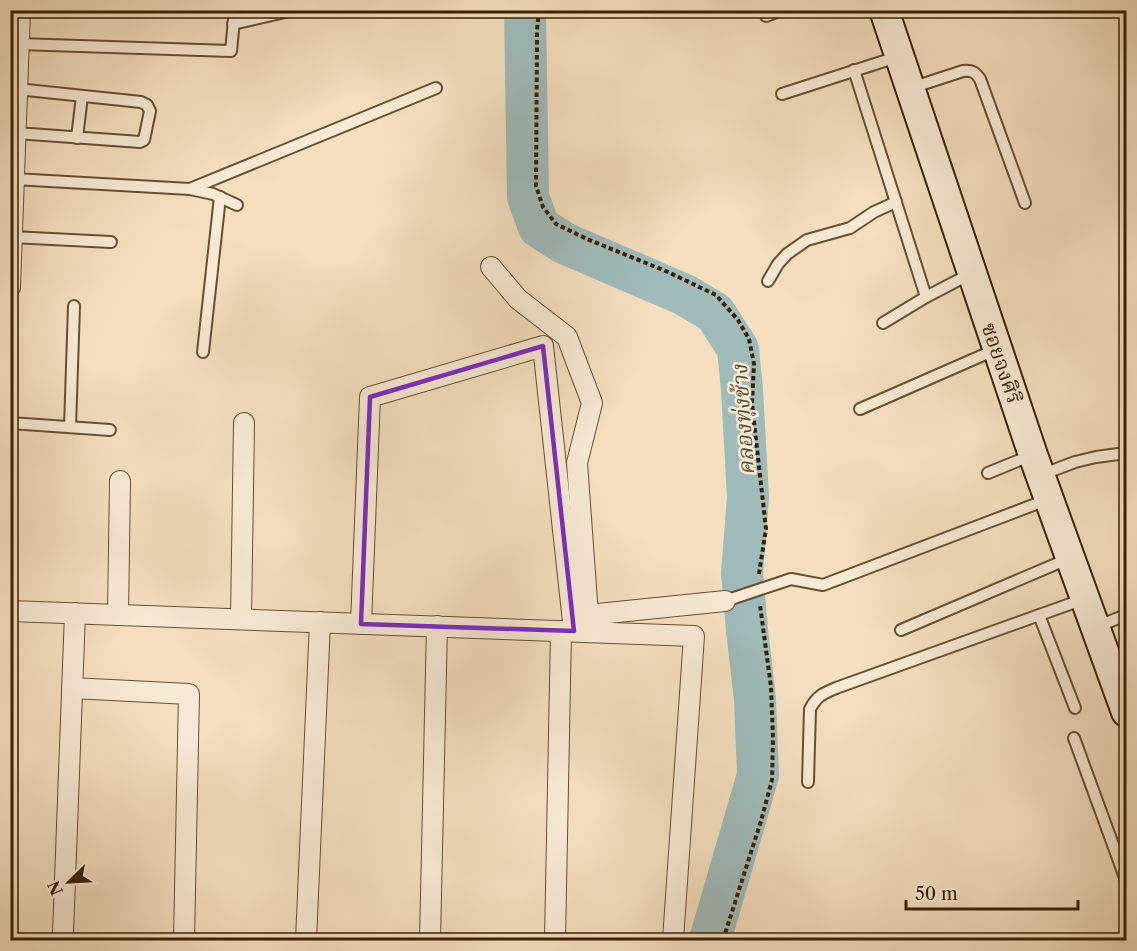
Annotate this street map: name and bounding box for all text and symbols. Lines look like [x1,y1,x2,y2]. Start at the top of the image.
street label: ซอยจงศิริ [976,319,1028,407]
water label: คลองทุ่งช้าง [726,363,761,476]
north arrow [39,852,99,912]
scale bar [906,873,1078,911]
text: N [43,878,67,899]
text: 50 m [915,883,958,905]

